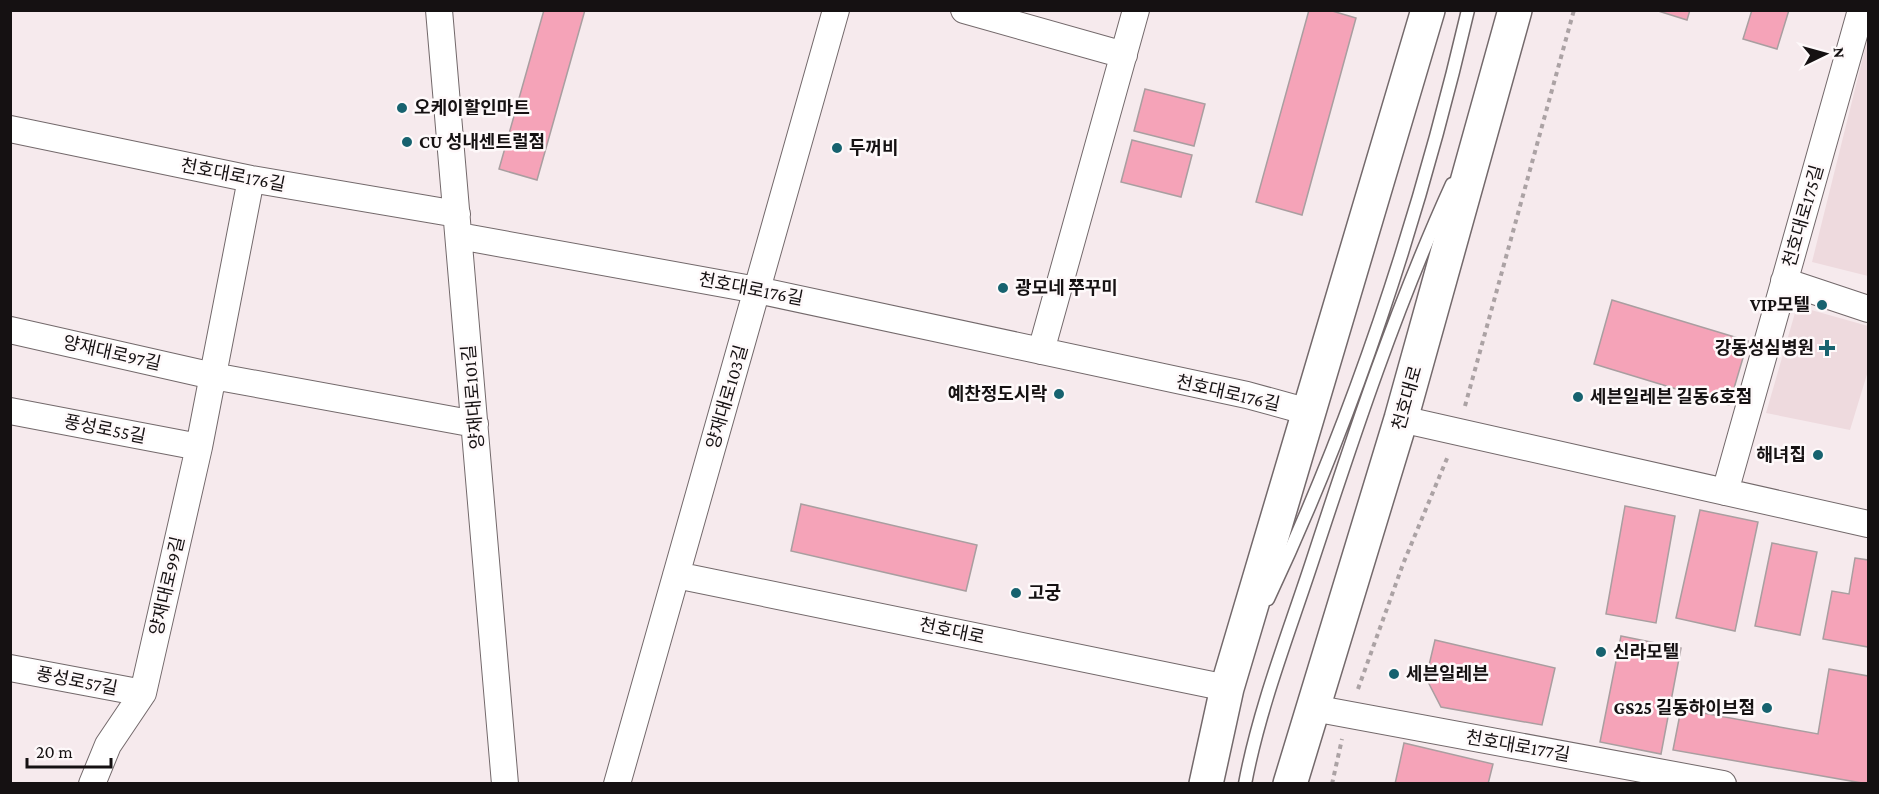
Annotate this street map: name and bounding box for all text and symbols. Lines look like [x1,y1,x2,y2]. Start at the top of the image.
north arrow [1795,24,1855,84]
text: N [1831,47,1848,59]
place label: 오케이할인마트 [414,98,530,118]
marker: 오케이할인마트 [395,101,409,115]
place label: CU 성내센트럴점 [419,132,545,152]
marker: CU 성내센트럴점 [400,135,414,149]
place label: 두꺼비 [849,138,899,158]
marker: 두꺼비 [830,141,844,155]
street label: 천호대로176길 [179,155,287,195]
street label: 천호대로175길 [1779,163,1827,269]
street label: 천호대로176길 [697,269,805,309]
place label: 광모네 쭈꾸미 [1015,278,1118,298]
marker: 광모네 쭈꾸미 [996,281,1010,295]
place label: VIP모텔 [1749,295,1810,315]
marker: VIP모텔 [1815,298,1829,312]
street label: 양재대로97길 [61,332,163,374]
place label: 강동성심병원 [1715,338,1814,358]
marker: 강동성심병원 [1818,339,1836,357]
street label: 양재대로103길 [703,343,751,451]
street label: 양재대로101길 [458,344,488,450]
street label: 천호대로 [1388,363,1426,433]
street label: 천호대로176길 [1174,371,1282,415]
place label: 예찬정도시락 [948,384,1047,404]
marker: 예찬정도시락 [1052,387,1066,401]
place label: 세븐일레븐 길동6호점 [1590,387,1752,407]
marker: 세븐일레븐 길동6호점 [1571,390,1585,404]
street label: 풍성로55길 [62,411,148,447]
place label: 해녀집 [1756,445,1806,465]
marker: 해녀집 [1811,448,1825,462]
street label: 양재대로99길 [146,534,188,638]
place label: 고궁 [1028,583,1061,603]
marker: 고궁 [1009,586,1023,600]
street label: 천호대로 [918,614,986,648]
place label: 신라모텔 [1613,642,1679,662]
marker: 신라모텔 [1594,645,1608,659]
street label: 풍성로57길 [35,663,119,699]
place label: 세븐일레븐 [1406,664,1489,684]
marker: 세븐일레븐 [1387,667,1401,681]
place label: GS25 길동하이브점 [1614,698,1755,718]
marker: GS25 길동하이브점 [1760,701,1774,715]
street label: 천호대로177길 [1464,727,1572,765]
scale bar [27,731,111,769]
text: 20 m [36,742,73,762]

